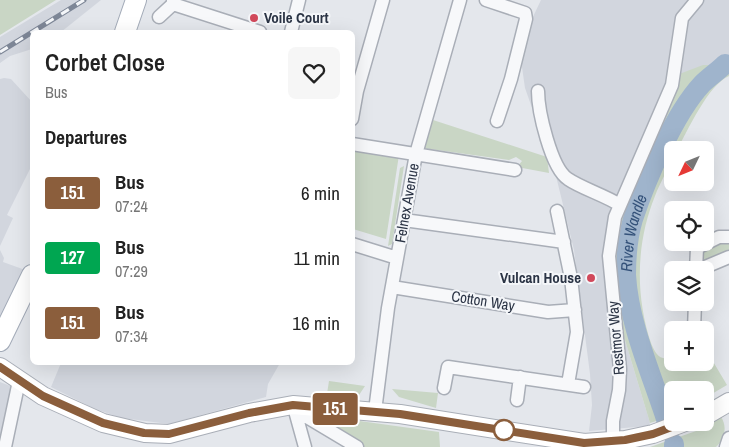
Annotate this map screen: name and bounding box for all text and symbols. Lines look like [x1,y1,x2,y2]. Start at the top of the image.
place label: Voile Court [264,7,329,28]
marker: Voile Court [248,12,260,24]
text: Corbet Close [45,46,165,78]
button: heart [288,47,340,99]
text: Bus [45,81,68,103]
text: Departures [45,124,127,150]
north arrow [664,141,714,191]
map controls [664,141,714,431]
street label: Felnex Avenue [389,161,424,244]
text: Bus [115,169,144,195]
text: 151 [60,180,85,205]
text: 6 min [301,180,340,206]
water label: River Wandle [615,191,652,272]
text: 07:24 [115,195,148,217]
button: locate [664,201,714,251]
text: Bus [115,234,144,260]
text: 127 [60,245,85,270]
text: 11 min [294,245,340,271]
text: 07:29 [115,260,148,282]
button: layers [664,261,714,311]
place label: Vulcan House [500,267,581,288]
marker: Vulcan House [585,272,597,284]
street label: Cotton Way [450,285,517,316]
text: Bus [115,299,144,325]
street label: Restmor Way [602,299,629,376]
text: 151 [60,310,85,335]
text: 16 min [292,310,340,336]
button: + [664,321,714,371]
text: 07:34 [115,325,148,347]
button: − [664,381,714,431]
line badge: 151 [306,393,364,425]
text: 151 [323,396,347,421]
unlabelled marker [493,419,515,441]

